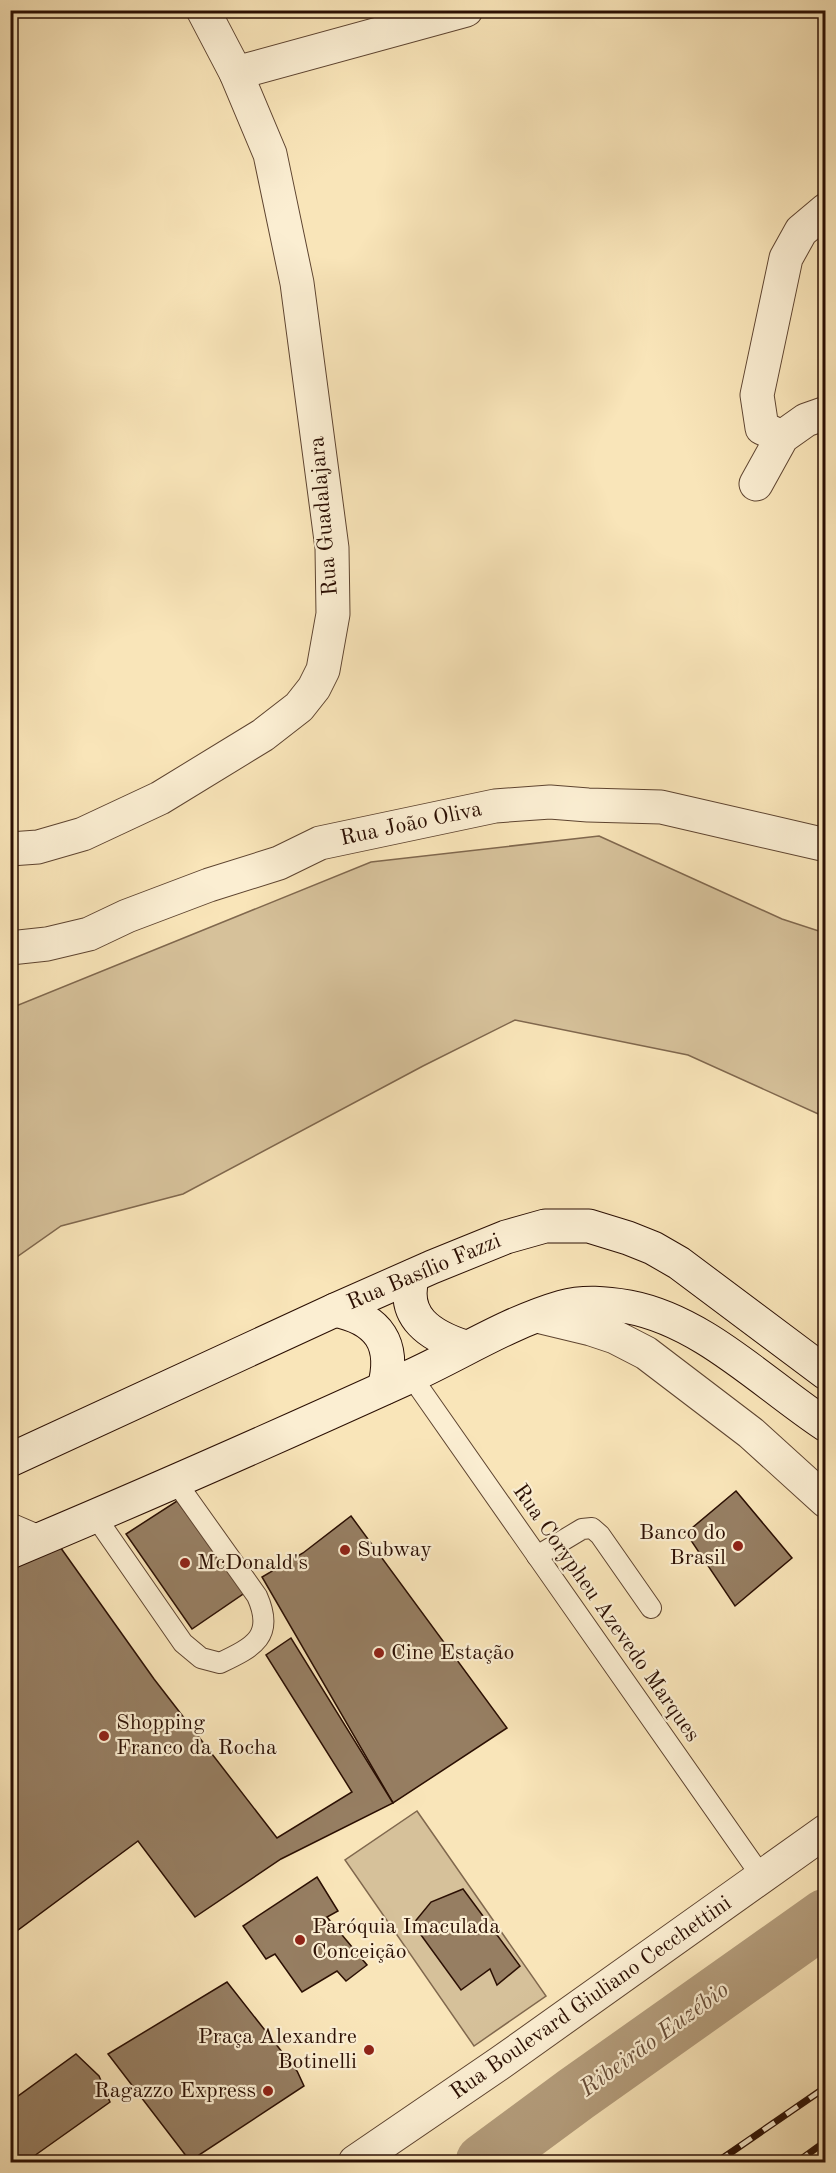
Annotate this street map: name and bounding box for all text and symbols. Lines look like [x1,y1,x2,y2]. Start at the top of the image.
street label: Rua Guadalajara [306,435,342,597]
street label: Rua João Oliva [338,798,484,850]
street label: Rua Basílio Fazzi [344,1230,504,1314]
street label: Rua Corypheu Azevedo Marques [508,1480,704,1746]
place label: Banco do Brasil [639,1522,726,1569]
place label: Subway [357,1539,432,1561]
marker: Banco do Brasil [731,1539,745,1553]
marker: Subway [338,1543,352,1557]
place label: McDonald's [197,1552,308,1574]
marker: McDonald's [178,1556,192,1570]
place label: Cine Estação [391,1642,515,1664]
marker: Cine Estação [372,1646,386,1660]
place label: Shopping Franco da Rocha [116,1712,277,1759]
marker: Shopping Franco da Rocha [97,1729,111,1743]
street label: Rua Boulevard Giuliano Cecchettini [446,1892,736,2104]
place label: Paróquia Imaculada Conceição [312,1916,500,1963]
marker: Paróquia Imaculada Conceição [293,1933,307,1947]
water label: Ribeirão Euzébio [575,1978,734,2102]
place label: Praça Alexandre Botinelli [198,2026,357,2073]
marker: Praça Alexandre Botinelli [362,2043,376,2057]
place label: Ragazzo Express [94,2080,256,2102]
marker: Ragazzo Express [261,2084,275,2098]

